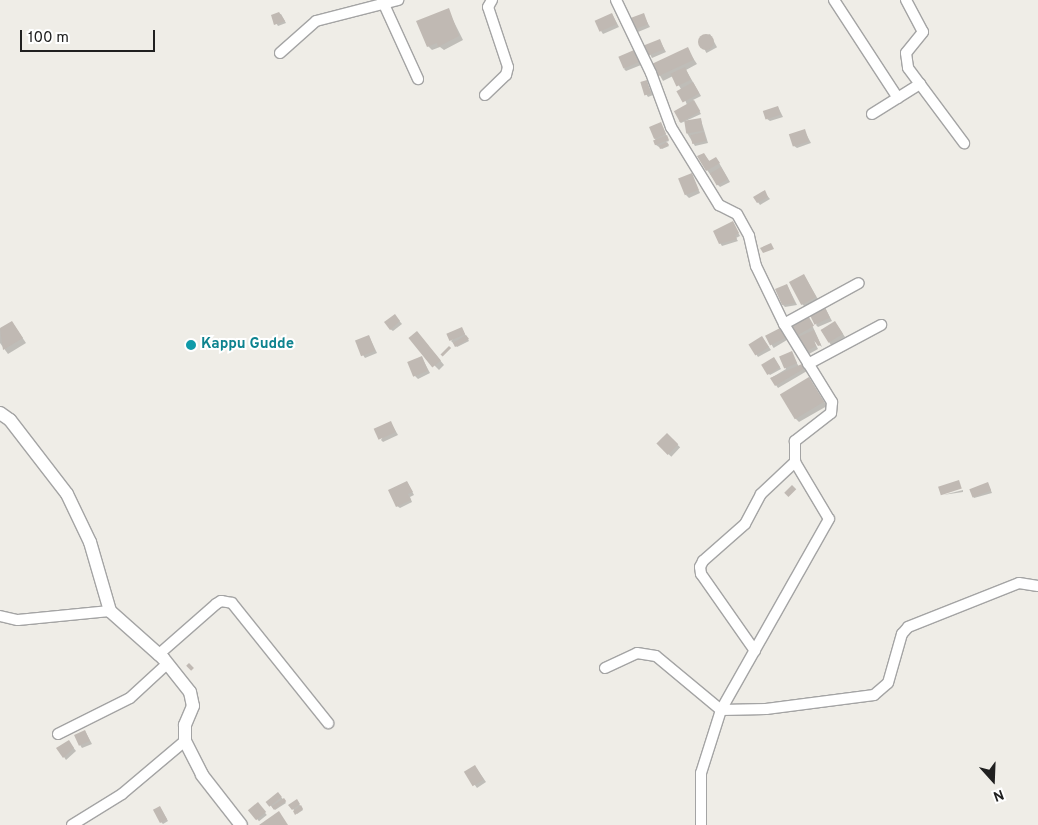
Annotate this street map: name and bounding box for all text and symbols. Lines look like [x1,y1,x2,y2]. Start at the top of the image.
scale bar [22,20,158,52]
text: 100 m [28,29,69,48]
place label: Kappu Gudde [201,336,294,354]
marker: Kappu Gudde [185,339,197,351]
north arrow [968,755,1018,805]
text: N [991,785,1006,804]

